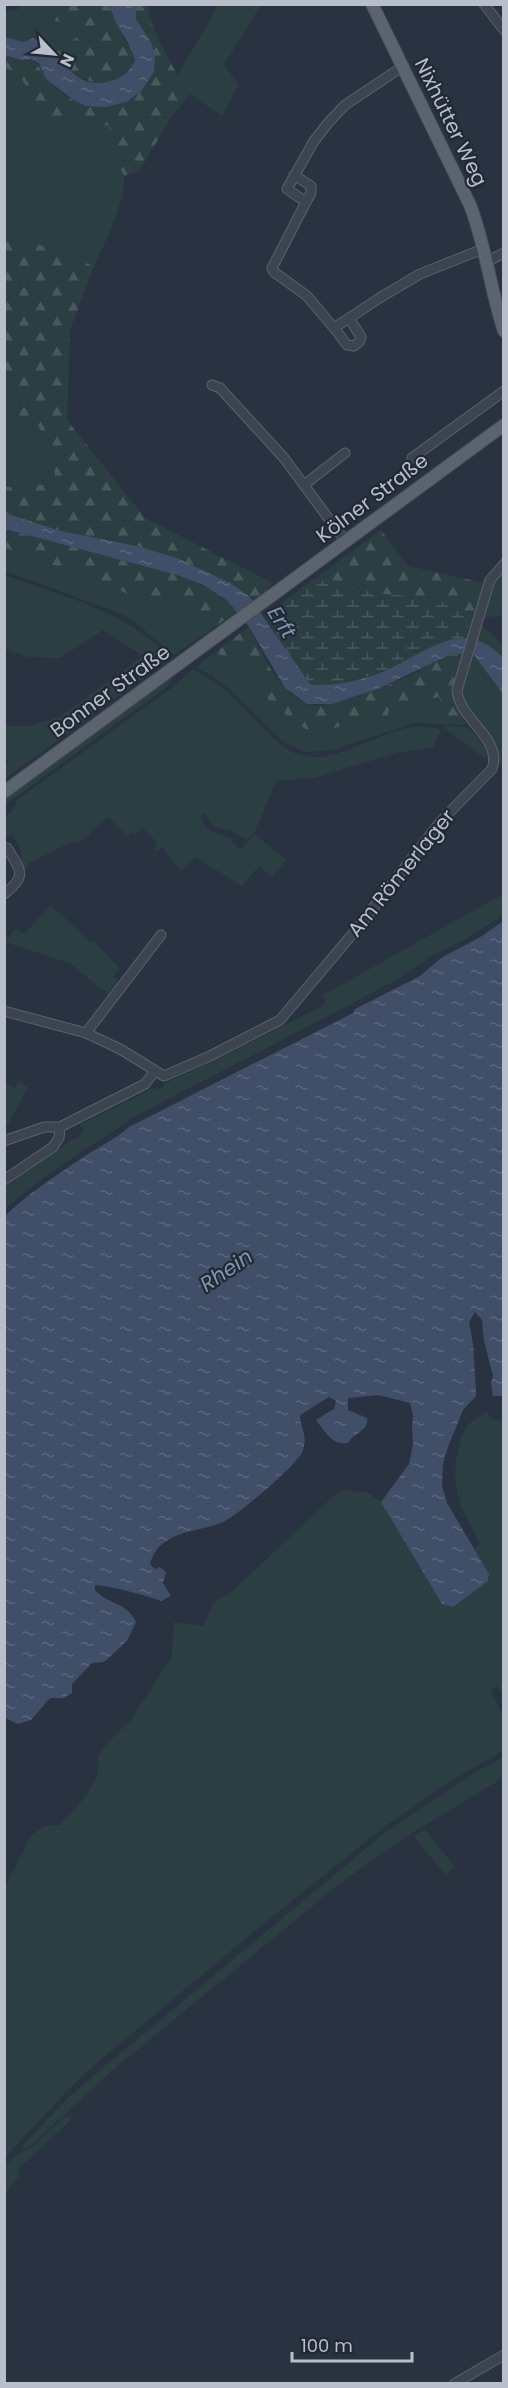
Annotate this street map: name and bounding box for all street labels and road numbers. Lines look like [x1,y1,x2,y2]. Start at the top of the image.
street label: Nixhütter Weg [408,53,494,191]
street label: Kölner Straße [310,447,434,549]
street label: Bonner Straße [44,638,176,744]
street label: Am Römerlager [341,803,461,943]

